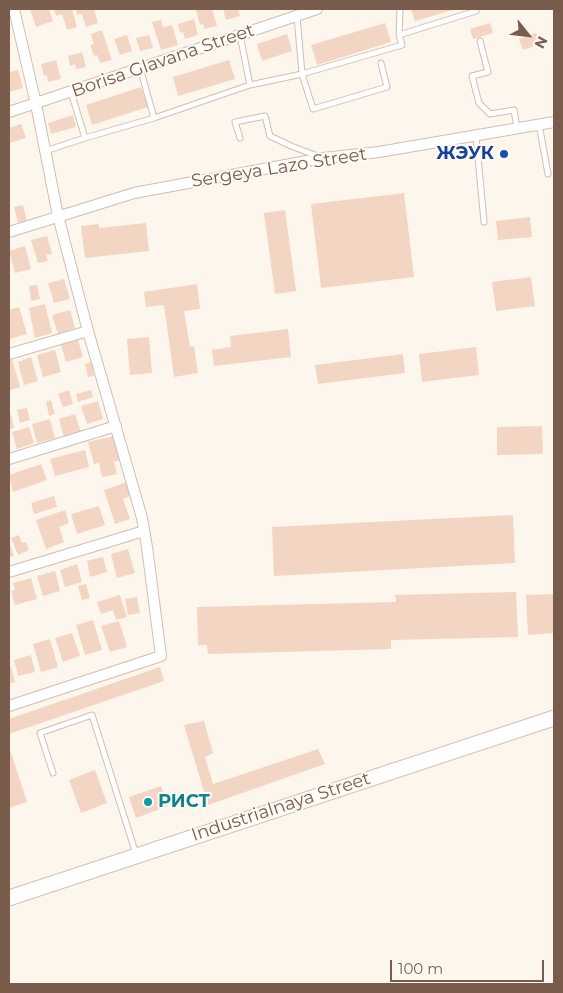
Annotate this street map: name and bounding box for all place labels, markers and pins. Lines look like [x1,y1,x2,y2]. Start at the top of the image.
place label: ЖЭУК [436,143,494,165]
marker: ЖЭУК [498,148,510,160]
place label: РИСТ [158,791,210,813]
marker: РИСТ [142,796,154,808]

